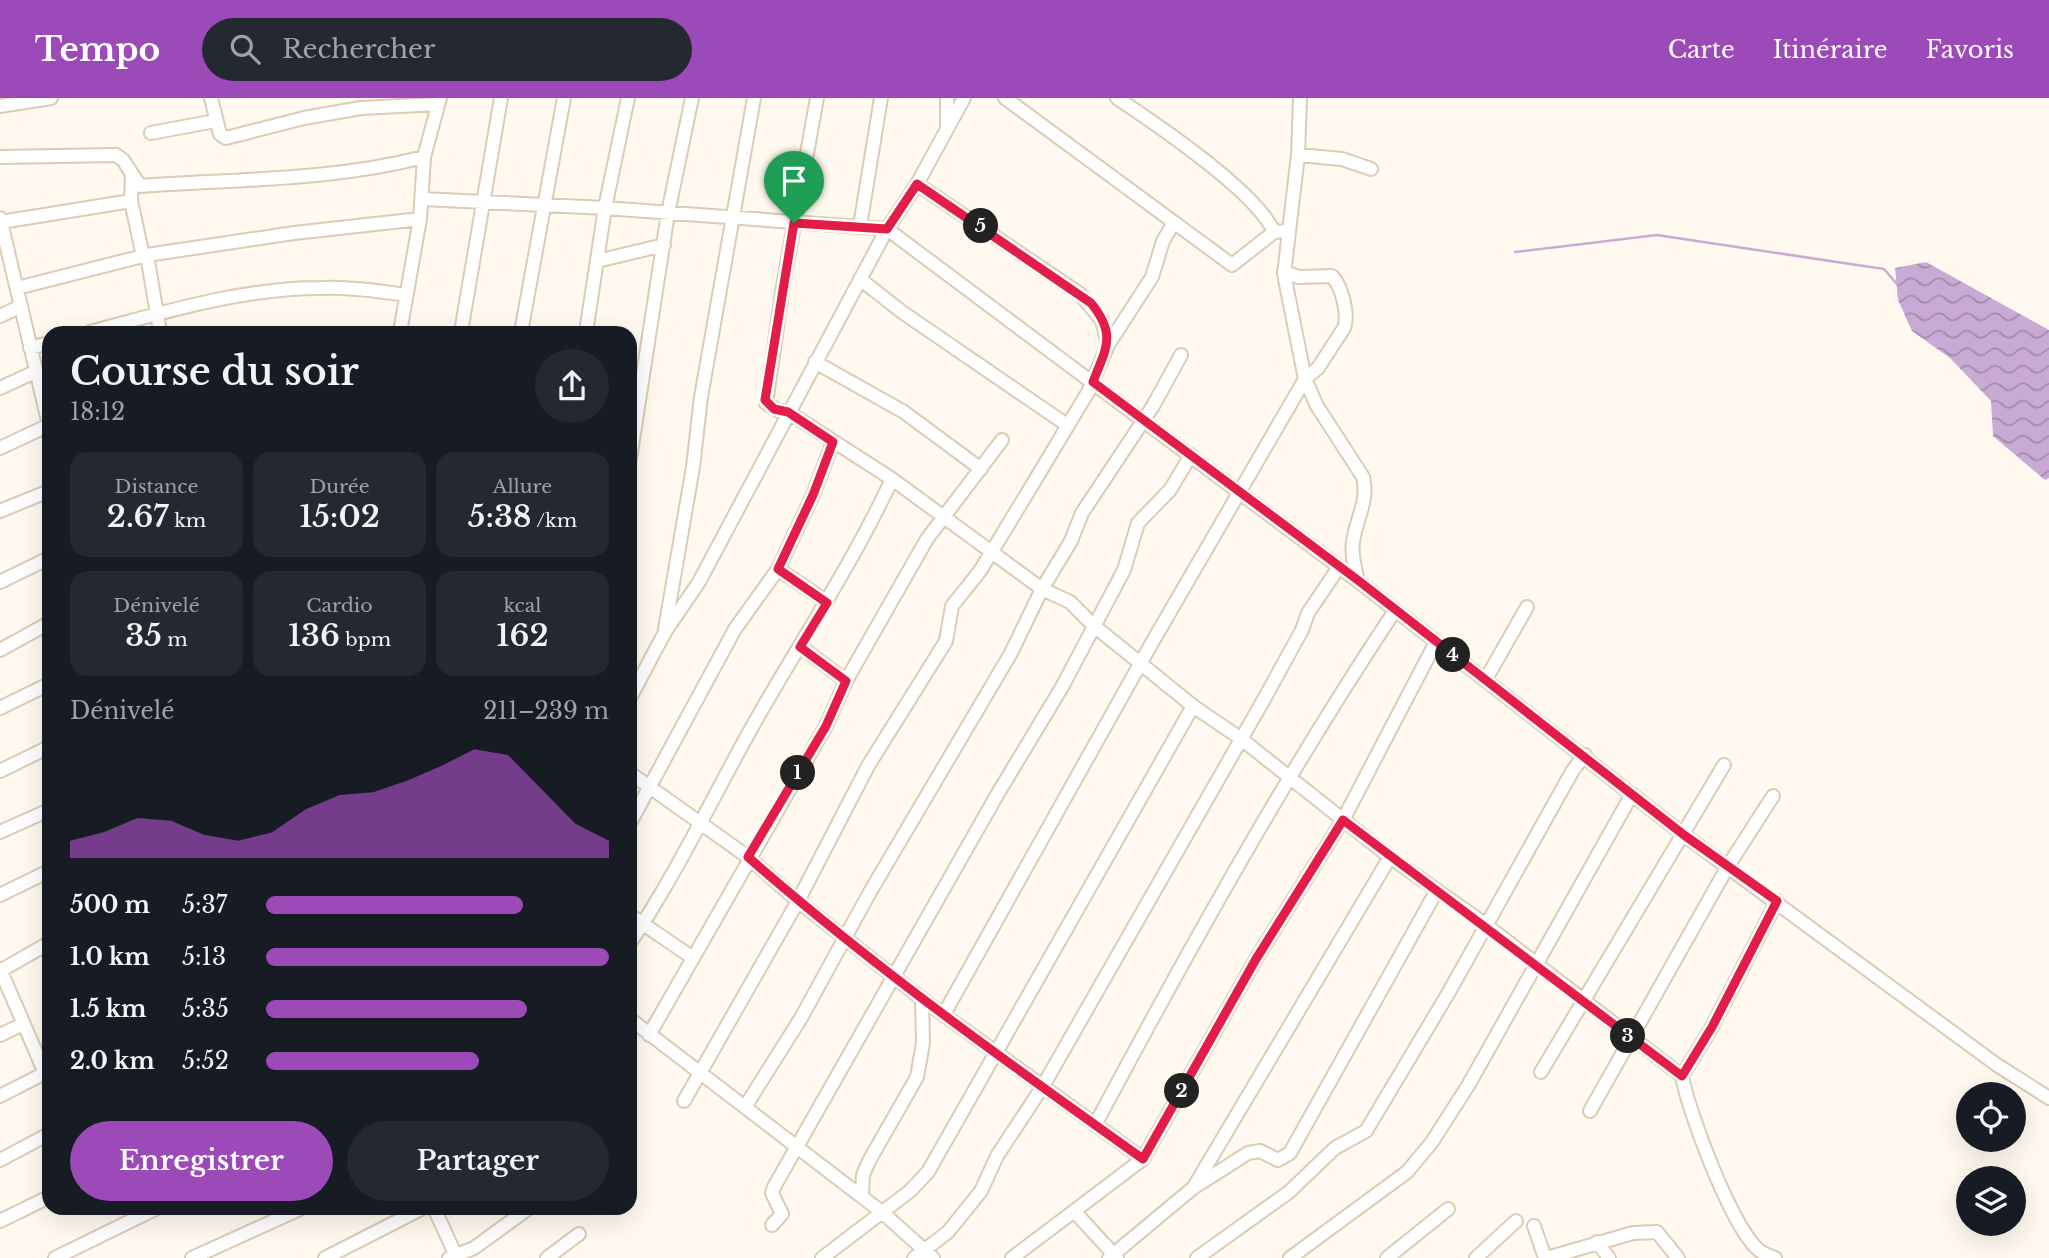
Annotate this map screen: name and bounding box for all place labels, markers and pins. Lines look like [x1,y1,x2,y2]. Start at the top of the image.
pin [764,151,824,223]
pin: 5 [964,208,998,244]
pin: 4 [1436,638,1470,672]
pin: 1 [780,756,816,790]
pin: 3 [1610,1018,1646,1054]
pin: 2 [1164,1074,1200,1108]

